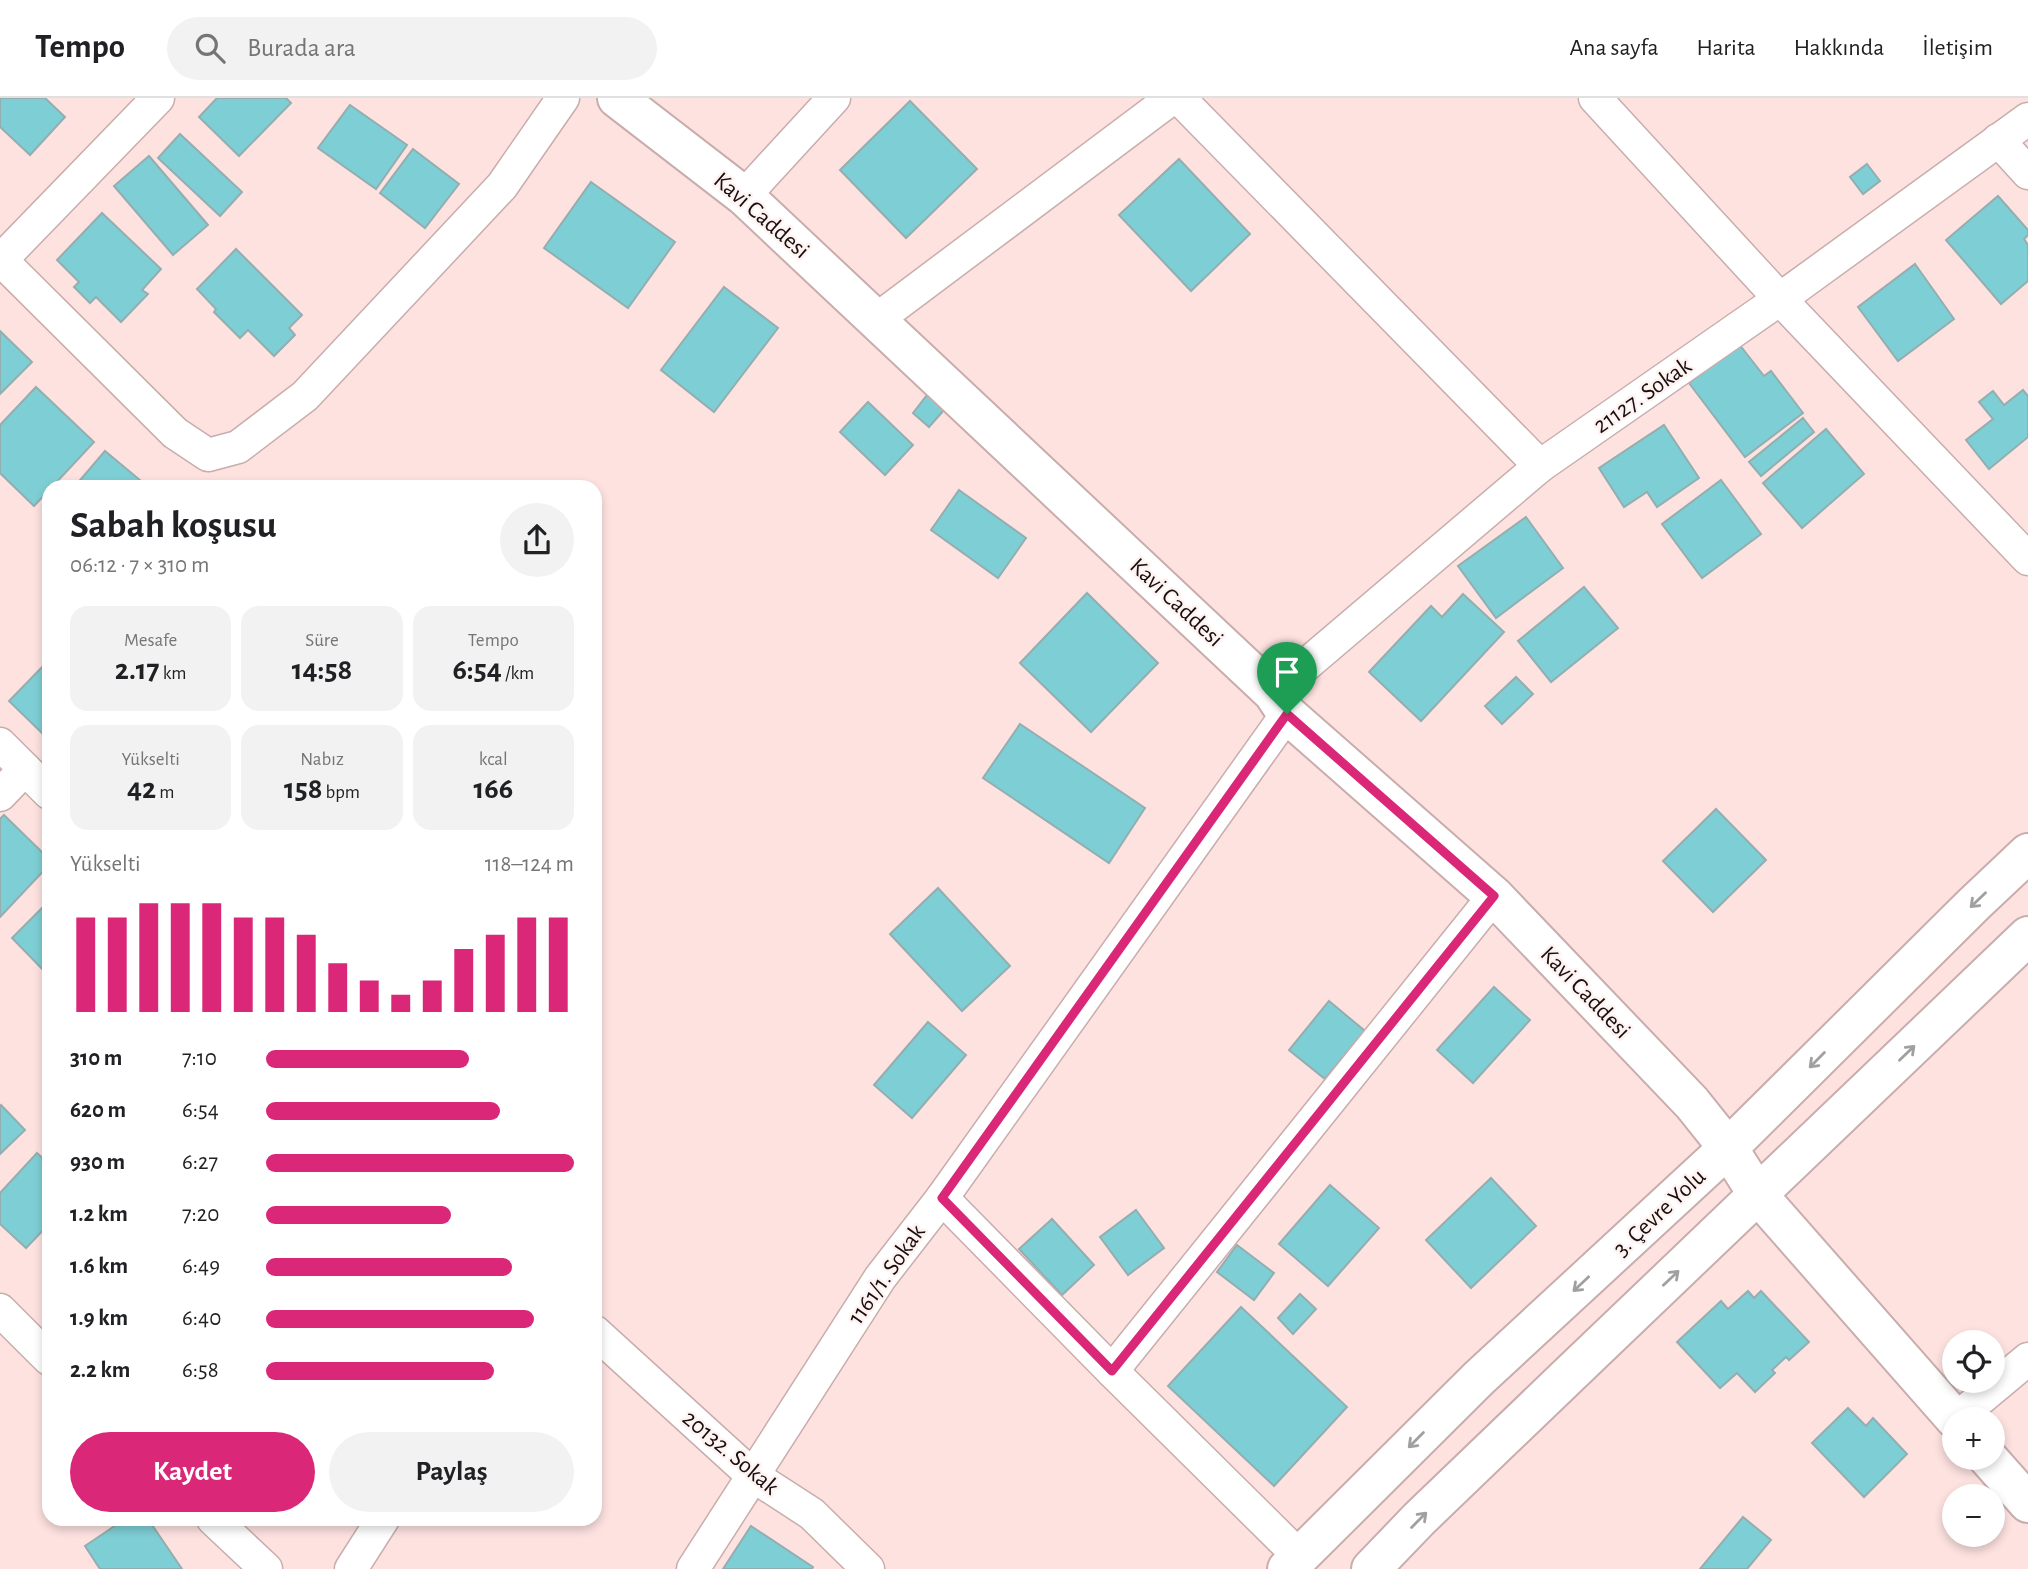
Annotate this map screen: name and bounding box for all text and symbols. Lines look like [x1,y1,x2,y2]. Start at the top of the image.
search box [167,17,657,80]
icon: search [191,29,229,67]
text: Tempo [35,31,125,64]
text: Burada ara [247,35,356,61]
text: Ana sayfa [1569,36,1659,60]
text: Harita [1697,36,1756,60]
text: Hakkında [1794,36,1884,60]
text: İletişim [1922,36,1993,60]
street label: Kavi Caddesi [709,168,814,263]
street label: 21127. Sokak [1589,354,1696,438]
button: share [500,503,574,577]
text: Sabah koşusu [70,507,277,545]
text: 06:12 · 7 × 310 m [70,554,209,577]
street label: Kavi Caddesi [1125,554,1228,652]
text: Mesafe [124,631,177,650]
text: Süre [305,631,339,650]
text: Tempo [468,631,519,650]
pin [1257,642,1317,714]
icon: arrive [1268,653,1306,691]
text: 2.17 [115,655,160,685]
text: 14:58 [292,655,352,685]
text: 6:54 [452,655,502,685]
text: km [160,664,187,683]
text: /km [502,664,534,683]
text: Yükselti [122,750,180,769]
text: Nabız [300,750,344,769]
text: kcal [479,750,508,769]
text: 42 [127,774,156,804]
text: 158 [284,774,322,804]
text: 166 [473,774,513,804]
text: m [156,783,174,802]
text: bpm [322,783,360,802]
text: Yükselti [70,853,141,876]
text: 118–124 m [485,853,574,876]
one-way arrow [1970,891,1987,908]
street label: Kavi Caddesi [1536,942,1635,1043]
one-way arrow [1898,1044,1915,1061]
text: 310 m [70,1047,122,1070]
text: 7:10 [182,1047,217,1070]
one-way arrow [1808,1051,1825,1068]
text: 620 m [70,1099,126,1122]
text: 6:54 [182,1099,219,1122]
text: 930 m [70,1151,125,1174]
text: 6:27 [182,1151,218,1174]
street label: 3. Çevre Yolu [1609,1164,1710,1261]
text: 1.2 km [70,1203,128,1226]
text: 7:20 [182,1203,219,1226]
street label: 1161/1. Sokak [844,1220,930,1329]
text: 1.6 km [70,1255,128,1278]
text: 6:49 [182,1255,220,1278]
one-way arrow [1662,1269,1679,1286]
one-way arrow [1572,1276,1590,1292]
text: 1.9 km [70,1307,128,1330]
text: 6:40 [182,1307,221,1330]
map controls [1942,1330,2005,1547]
button: locate [1942,1330,2005,1393]
text: 2.2 km [70,1359,130,1382]
text: 6:58 [182,1359,219,1382]
street label: 20132. Sokak [678,1406,783,1500]
button: + [1942,1407,2005,1470]
button: Kaydet [70,1432,315,1512]
button: Paylaş [329,1432,574,1512]
one-way arrow [1407,1432,1424,1449]
button: − [1942,1484,2005,1547]
one-way arrow [1410,1512,1427,1529]

